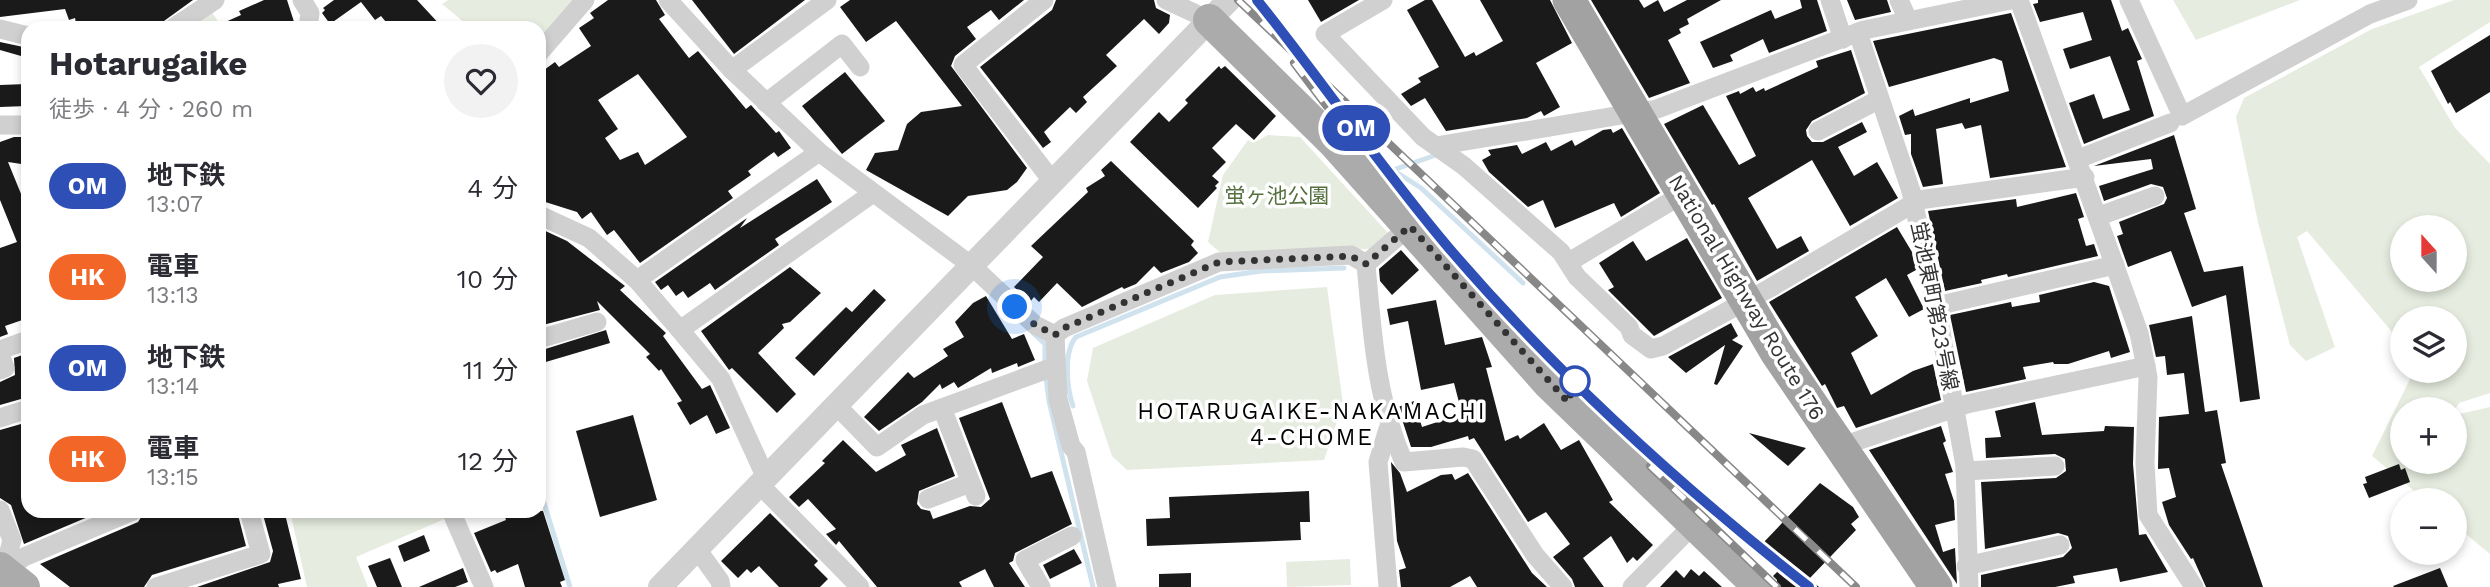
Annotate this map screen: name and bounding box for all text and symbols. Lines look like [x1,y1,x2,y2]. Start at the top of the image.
text: Hotarugaike [49,44,247,83]
button: heart [444,44,518,118]
text: 徒歩 · 4 分 · 260 m [49,96,253,123]
line badge: OM [1324,105,1388,151]
text: OM [1336,114,1376,142]
text: 地下鉄 [147,160,225,190]
street label: National Highway Route 176 [1664,170,1830,424]
text: OM [68,172,107,200]
text: 4 分 [467,173,518,203]
park label: 蛍ヶ池公園 [1225,183,1330,208]
text: 13:07 [147,191,203,218]
north arrow [2390,215,2468,292]
map controls [2390,215,2467,565]
street label: 蛍池東町第23号線 [1906,219,1964,393]
text: 電車 [147,251,199,281]
text: HK [70,263,105,291]
text: 10 分 [457,264,518,294]
text: 13:13 [147,282,199,309]
your location [997,289,1032,324]
button: layers [2390,306,2467,383]
text: 地下鉄 [147,342,225,372]
text: OM [68,354,107,382]
text: 11 分 [463,355,518,385]
unlabelled marker [1560,366,1590,396]
text: 13:14 [147,373,199,400]
button: + [2390,397,2467,474]
district label: HOTARUGAIKE-NAKAMACHI 4-CHOME [1137,398,1487,451]
text: 電車 [147,433,199,463]
text: HK [70,445,105,473]
text: 12 分 [458,446,518,476]
text: 13:15 [147,464,199,491]
button: − [2390,488,2467,565]

